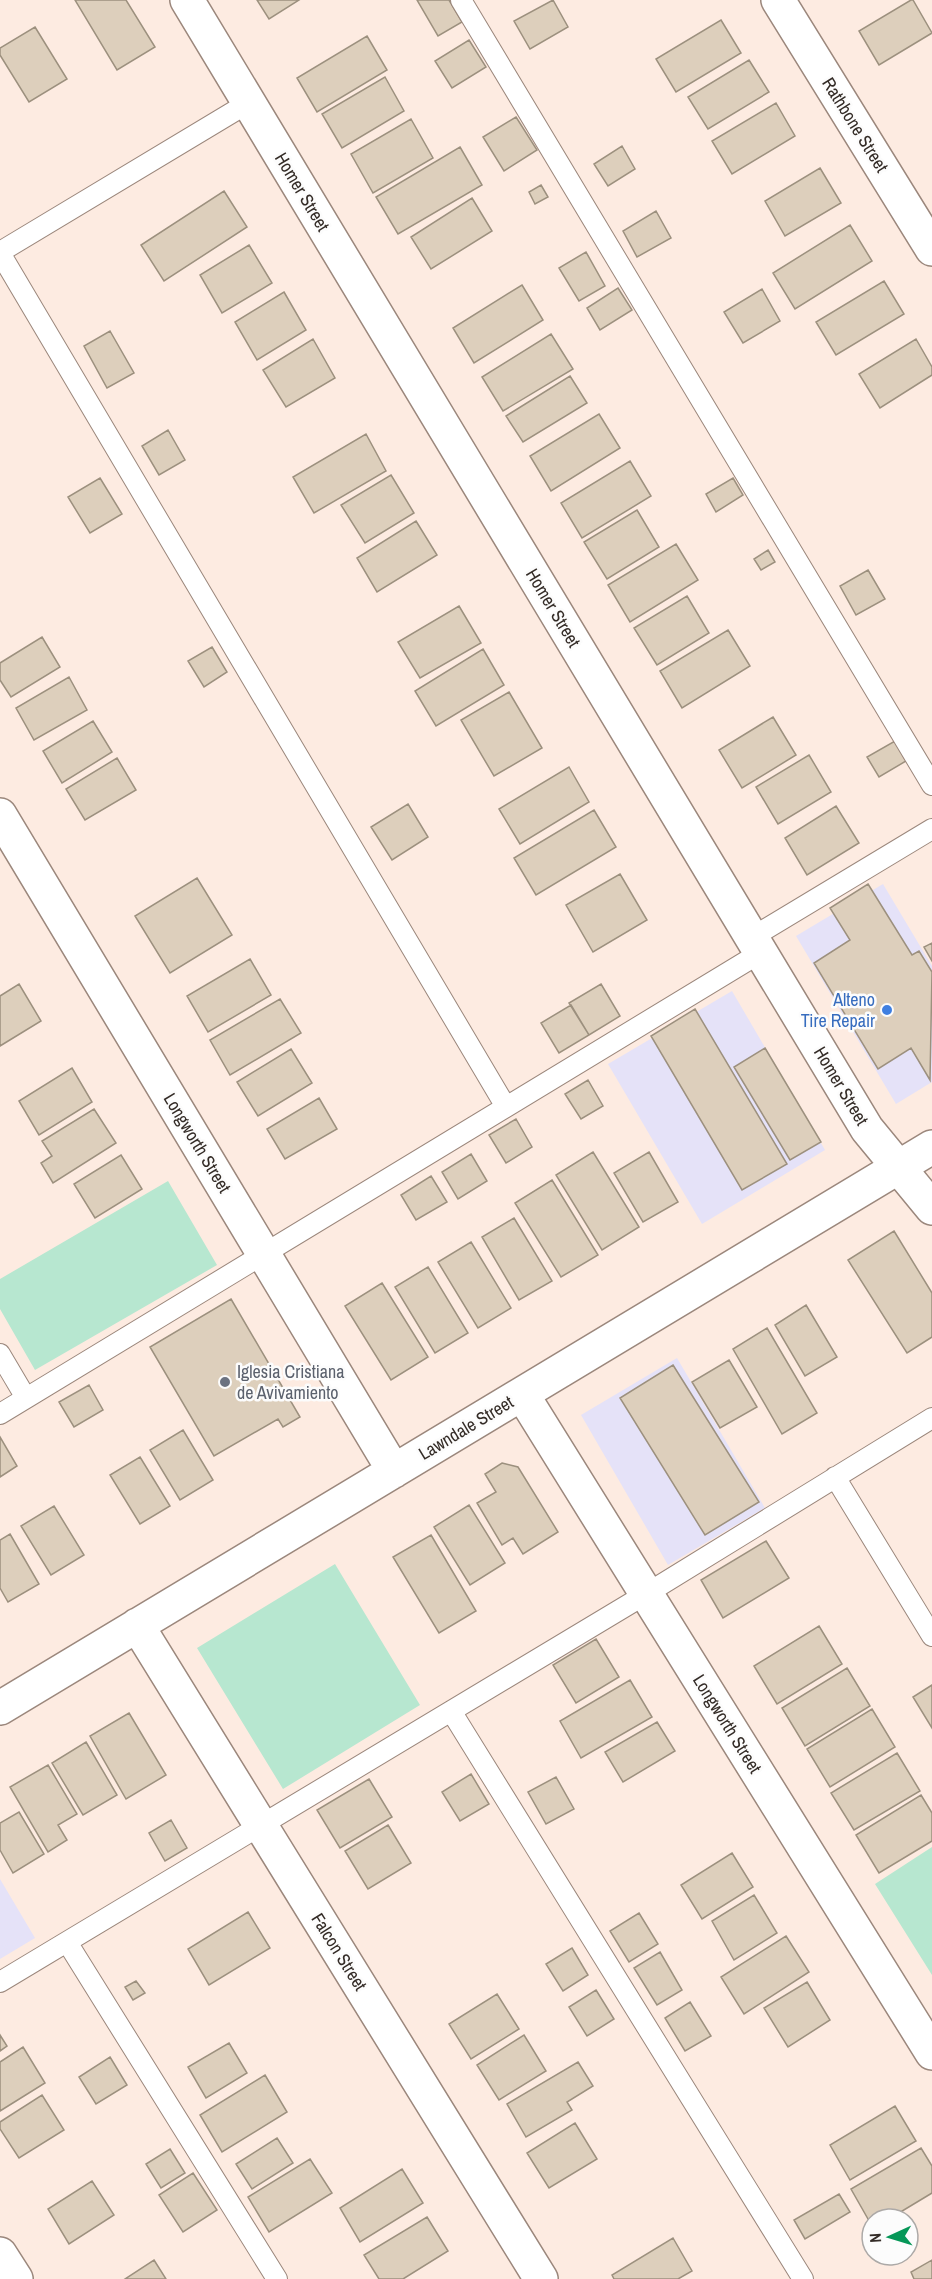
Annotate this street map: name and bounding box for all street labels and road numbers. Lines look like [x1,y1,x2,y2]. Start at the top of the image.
street label: Rathbone Street [816,73,895,177]
street label: Homer Street [269,148,336,236]
street label: Homer Street [520,564,587,652]
street label: Homer Street [808,1042,875,1130]
street label: Longworth Street [158,1088,237,1197]
street label: Lawndale Street [414,1389,518,1466]
street label: Longworth Street [687,1669,768,1778]
street label: Falcon Street [306,1908,373,1995]

